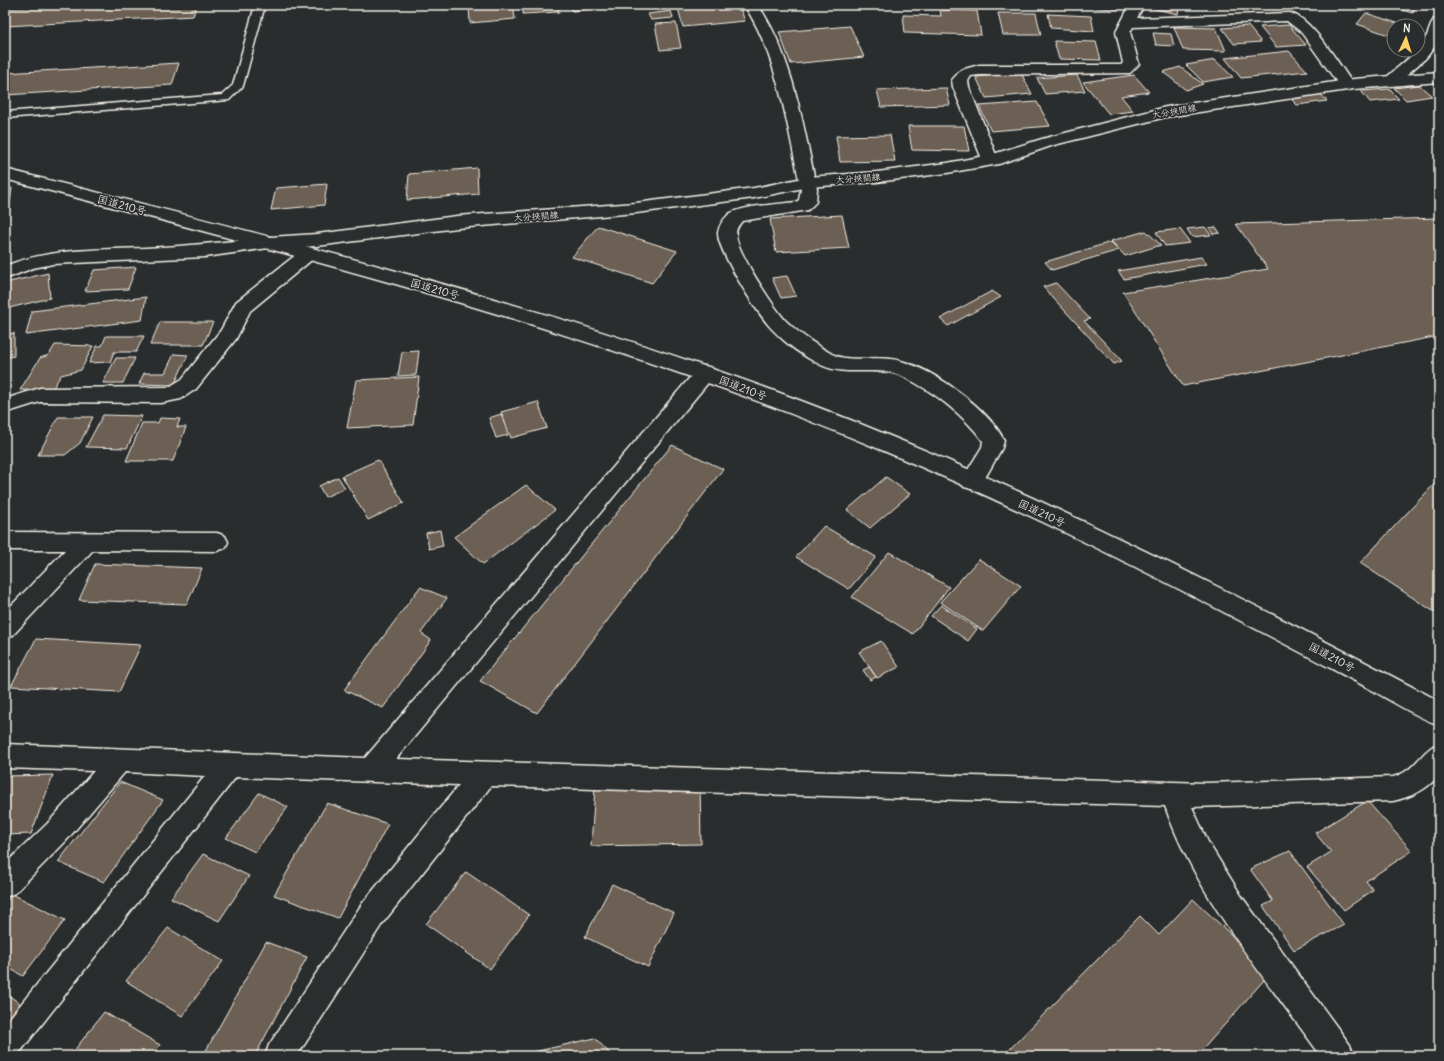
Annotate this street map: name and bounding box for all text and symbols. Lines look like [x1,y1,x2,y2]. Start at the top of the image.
north arrow [1386,18,1426,58]
text: N [1402,21,1411,35]
street label: 大分挾間線 [1151,102,1197,120]
street label: 大分挾間線 [835,171,881,185]
street label: 国道210号 [96,192,148,218]
street label: 大分挾間線 [513,209,559,223]
street label: 国道210号 [409,275,461,303]
street label: 国道210号 [717,372,769,404]
street label: 国道210号 [1016,496,1068,530]
street label: 国道210号 [1306,639,1358,675]

